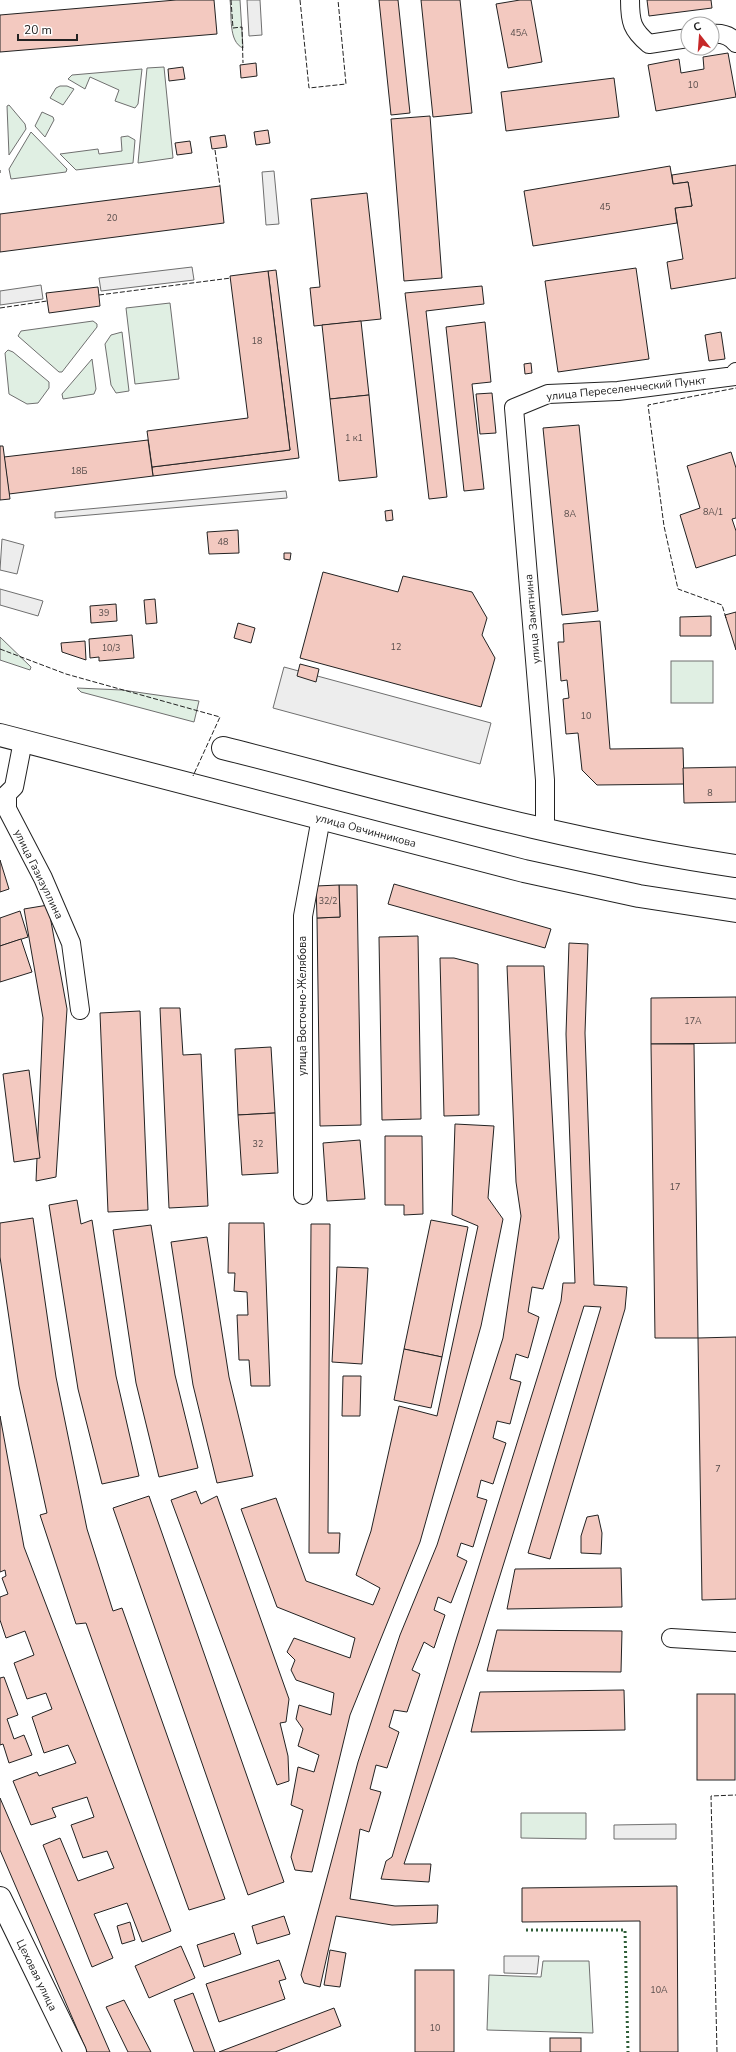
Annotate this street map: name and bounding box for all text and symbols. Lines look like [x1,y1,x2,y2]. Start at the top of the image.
scale bar [18,16,77,42]
north arrow [680,16,720,56]
text: С [691,18,703,35]
text: 20 m [24,22,52,38]
house number: 45А [510,27,528,39]
house number: 10 [688,79,698,91]
house number: 45 [600,201,610,213]
house number: 20 [107,212,117,224]
house number: 18 [252,335,262,347]
street label: улица Переселенческий Пункт [546,373,707,404]
house number: 1 к1 [345,432,363,444]
house number: 18Б [71,465,87,477]
house number: 8А/1 [703,506,723,518]
house number: 8А [564,508,576,520]
house number: 48 [218,536,228,548]
street label: улица Замятнина [521,574,544,664]
house number: 39 [99,607,109,619]
house number: 12 [391,641,401,653]
house number: 10/3 [102,642,120,654]
house number: 10 [581,710,591,722]
house number: 8 [707,787,713,799]
street label: улица Овчинникова [314,810,418,851]
street label: улица Газизуллина [10,827,67,922]
house number: 32/2 [319,895,337,907]
street label: улица Восточно-Желябова [295,936,310,1076]
house number: 17А [684,1015,702,1027]
house number: 32 [253,1138,263,1150]
house number: 17 [670,1181,680,1193]
house number: 7 [715,1463,721,1475]
street label: Цеховая улица [13,1937,60,2014]
house number: 10А [650,1984,668,1996]
house number: 10 [430,2022,440,2034]

